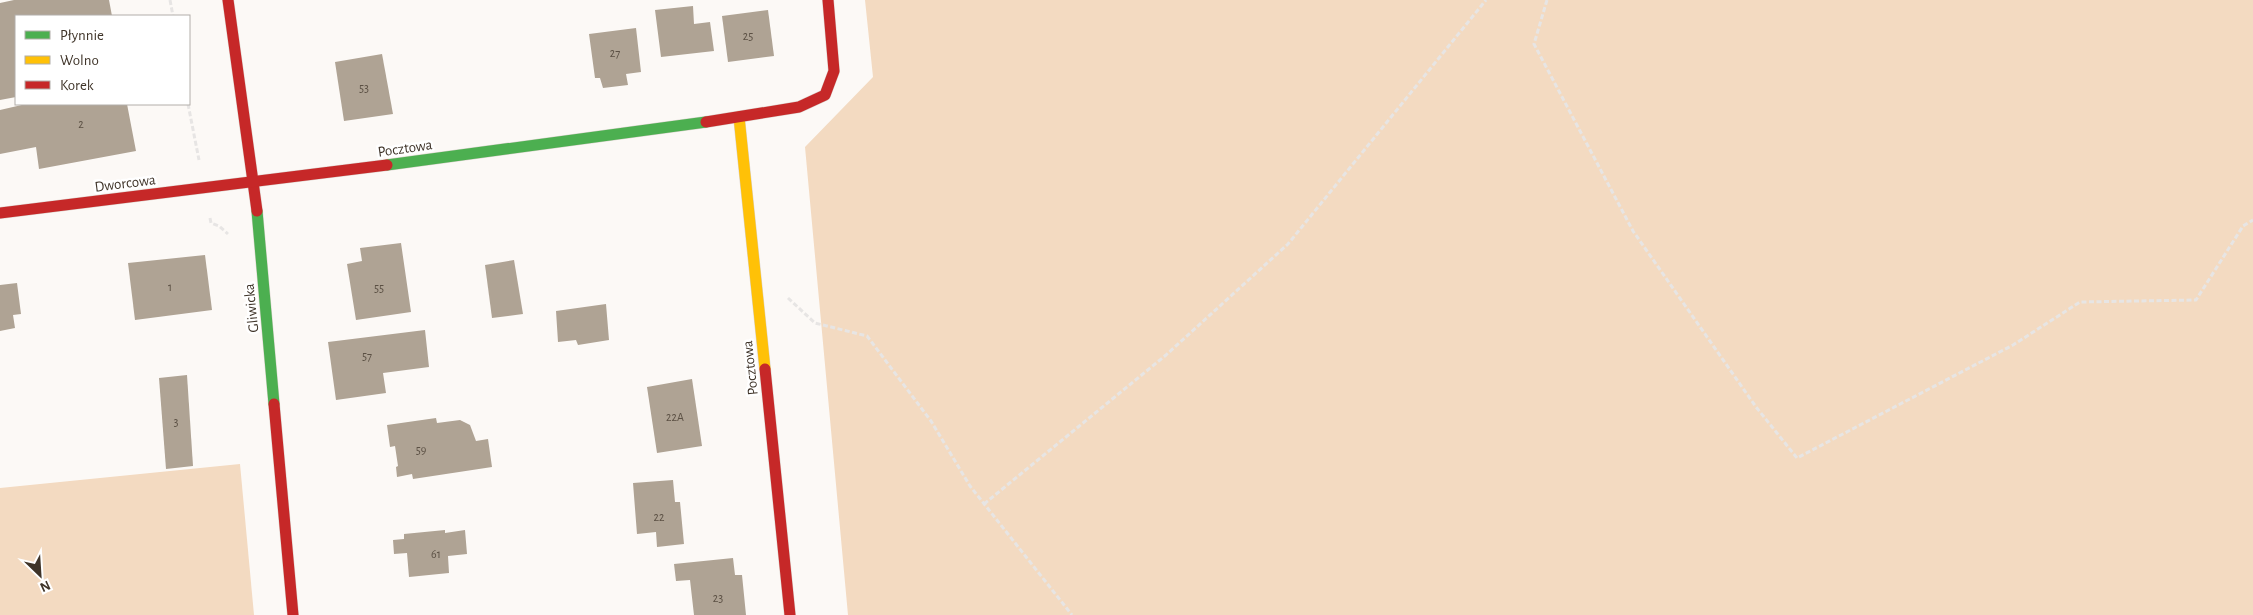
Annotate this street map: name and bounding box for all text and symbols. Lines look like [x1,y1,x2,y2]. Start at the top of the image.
legend [15,15,190,105]
text: Płynnie [60,28,104,43]
house number: 25 [743,30,753,42]
house number: 27 [610,47,620,59]
text: Wolno [60,53,99,68]
text: Korek [60,78,94,93]
house number: 53 [359,82,369,94]
house number: 2 [78,118,84,130]
street label: Pocztowa [377,137,433,160]
street label: Dworcowa [94,172,156,195]
house number: 1 [168,281,172,293]
house number: 55 [374,282,384,294]
street label: Gliwicka [241,283,262,333]
street label: Pocztowa [740,340,761,396]
house number: 57 [362,350,372,362]
house number: 22A [666,411,684,423]
house number: 3 [174,416,179,428]
house number: 59 [416,444,427,456]
house number: 22 [654,511,665,523]
house number: 61 [431,548,441,560]
north arrow [15,550,65,600]
text: N [38,577,52,594]
house number: 23 [713,592,723,604]

